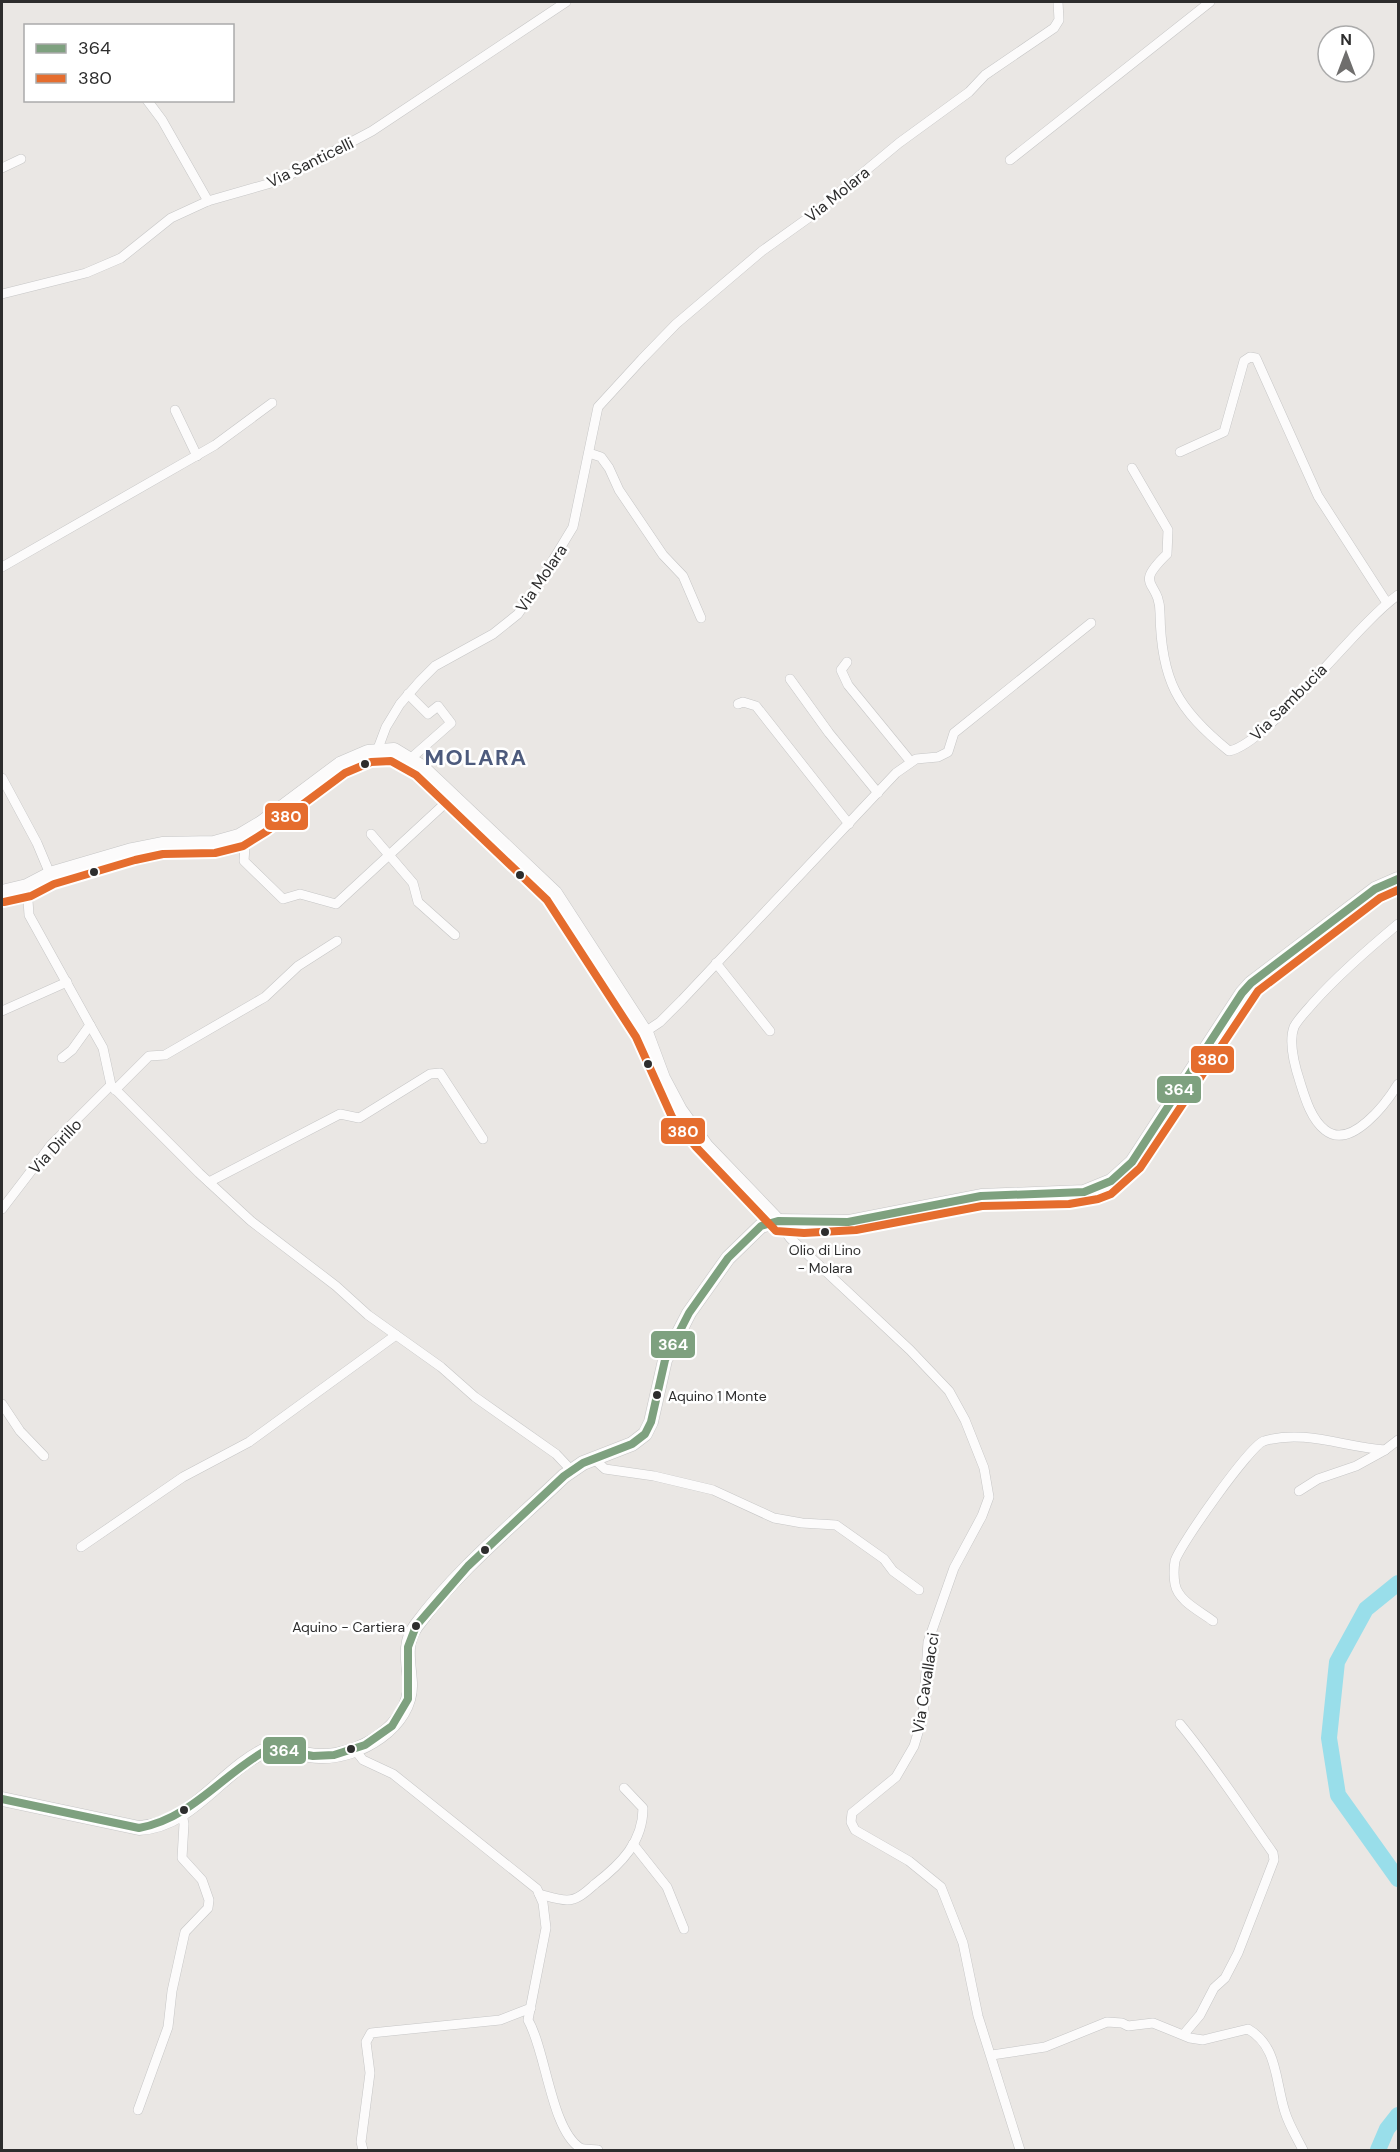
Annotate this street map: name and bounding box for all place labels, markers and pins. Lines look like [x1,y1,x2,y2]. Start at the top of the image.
unlabelled marker [359,758,371,770]
unlabelled marker [88,866,100,878]
unlabelled marker [514,869,526,881]
unlabelled marker [642,1058,654,1070]
marker: Olio di Lino - Molara [819,1226,831,1238]
place label: Olio di Lino - Molara [789,1241,861,1277]
place label: Aquino 1 Monte [668,1387,767,1405]
marker: Aquino 1 Monte [651,1389,663,1401]
unlabelled marker [479,1544,491,1556]
place label: Aquino - Cartiera [292,1618,405,1636]
marker: Aquino - Cartiera [410,1620,422,1632]
unlabelled marker [345,1743,357,1755]
unlabelled marker [178,1804,190,1816]

